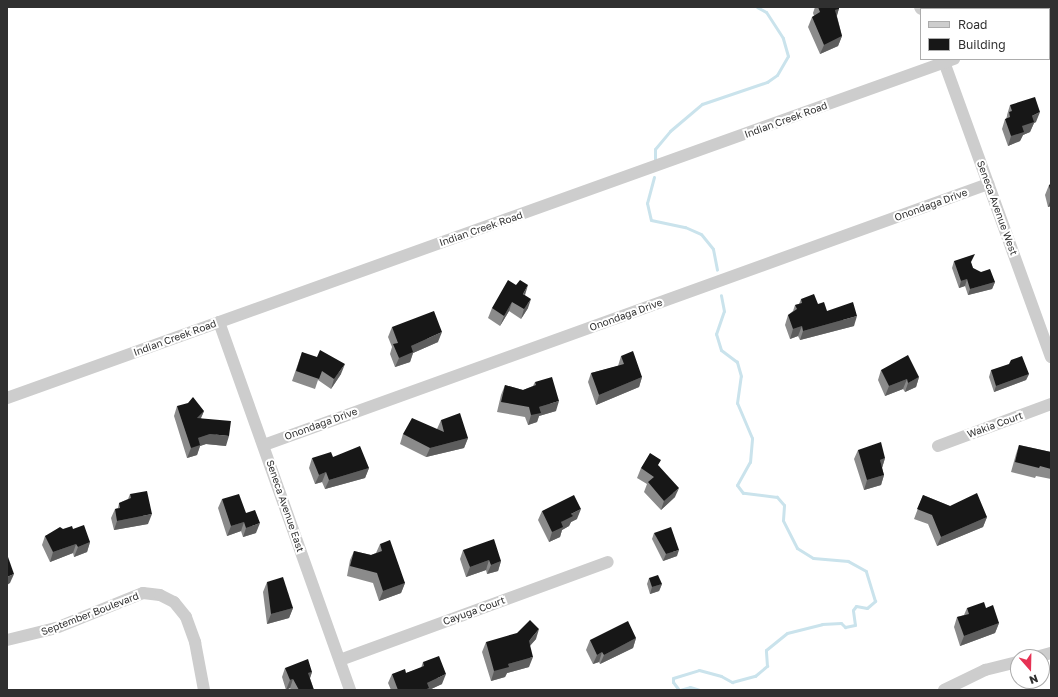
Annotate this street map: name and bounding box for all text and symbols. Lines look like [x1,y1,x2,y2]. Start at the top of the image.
legend [920,8,1050,60]
text: Road [958,17,987,32]
text: Building [958,37,1006,52]
street label: Indian Creek Road [743,99,829,141]
street label: Seneca Avenue West [974,159,1020,257]
street label: Onondaga Drive [893,186,969,224]
street label: Indian Creek Road [438,209,524,249]
street label: Onondaga Drive [588,296,664,334]
street label: Indian Creek Road [132,317,218,359]
street label: Onondaga Drive [283,405,359,443]
street label: Wakia Court [966,409,1024,441]
street label: Seneca Avenue East [264,458,306,554]
street label: September Boulevard [39,590,141,638]
street label: Cayuga Court [441,594,507,628]
north arrow [1010,649,1050,689]
text: N [1028,672,1040,687]

